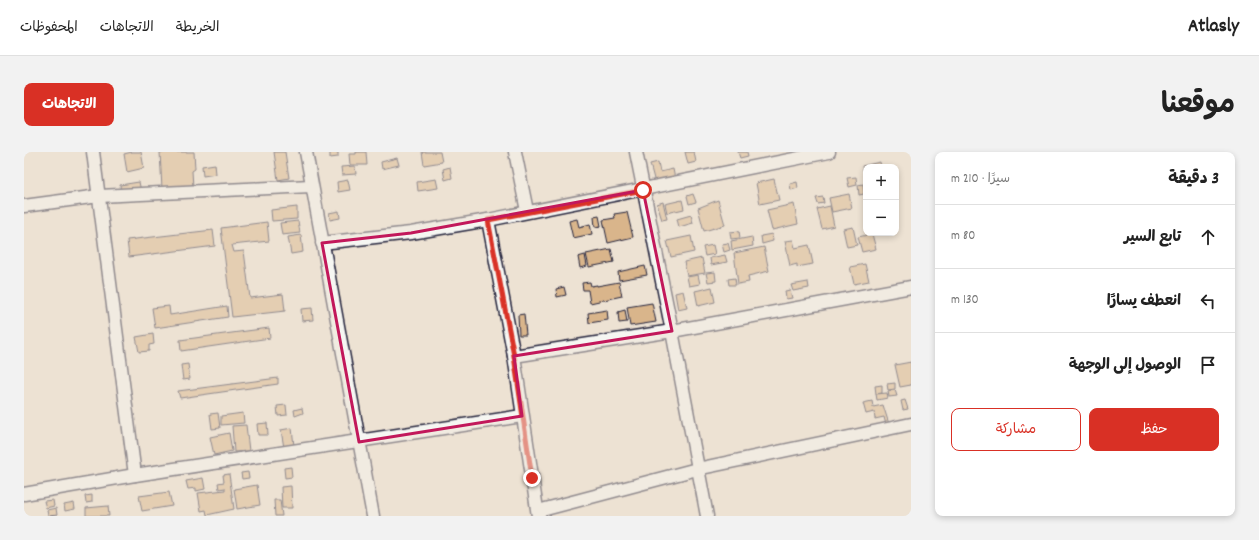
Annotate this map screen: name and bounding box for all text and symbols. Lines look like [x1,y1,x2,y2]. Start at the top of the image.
text: Atlasly [1188,14,1239,41]
text: المحفوظات [20,18,78,38]
text: الاتجاهات [100,18,154,38]
text: الخريطة [176,18,219,38]
button: الاتجاهات [24,83,114,126]
text: موقعنا [1161,87,1235,127]
map controls [863,164,899,236]
button: + [863,164,899,200]
text: 3 دقيقة [1168,168,1219,192]
text: سيرًا · 210 m [951,170,1010,189]
route start [634,181,652,199]
button: − [863,200,899,236]
icon: ahead [1197,226,1219,248]
text: 80 m [951,227,975,246]
text: تابع السير [1124,227,1181,249]
icon: left [1197,290,1219,312]
text: 130 m [951,291,979,310]
text: انعطف يسارًا [1107,291,1181,313]
icon: arrive [1197,354,1219,376]
text: الوصول إلى الوجهة [1069,355,1181,377]
button: مشاركة [951,408,1081,451]
button: حفظ [1089,408,1219,451]
route end [523,469,541,487]

